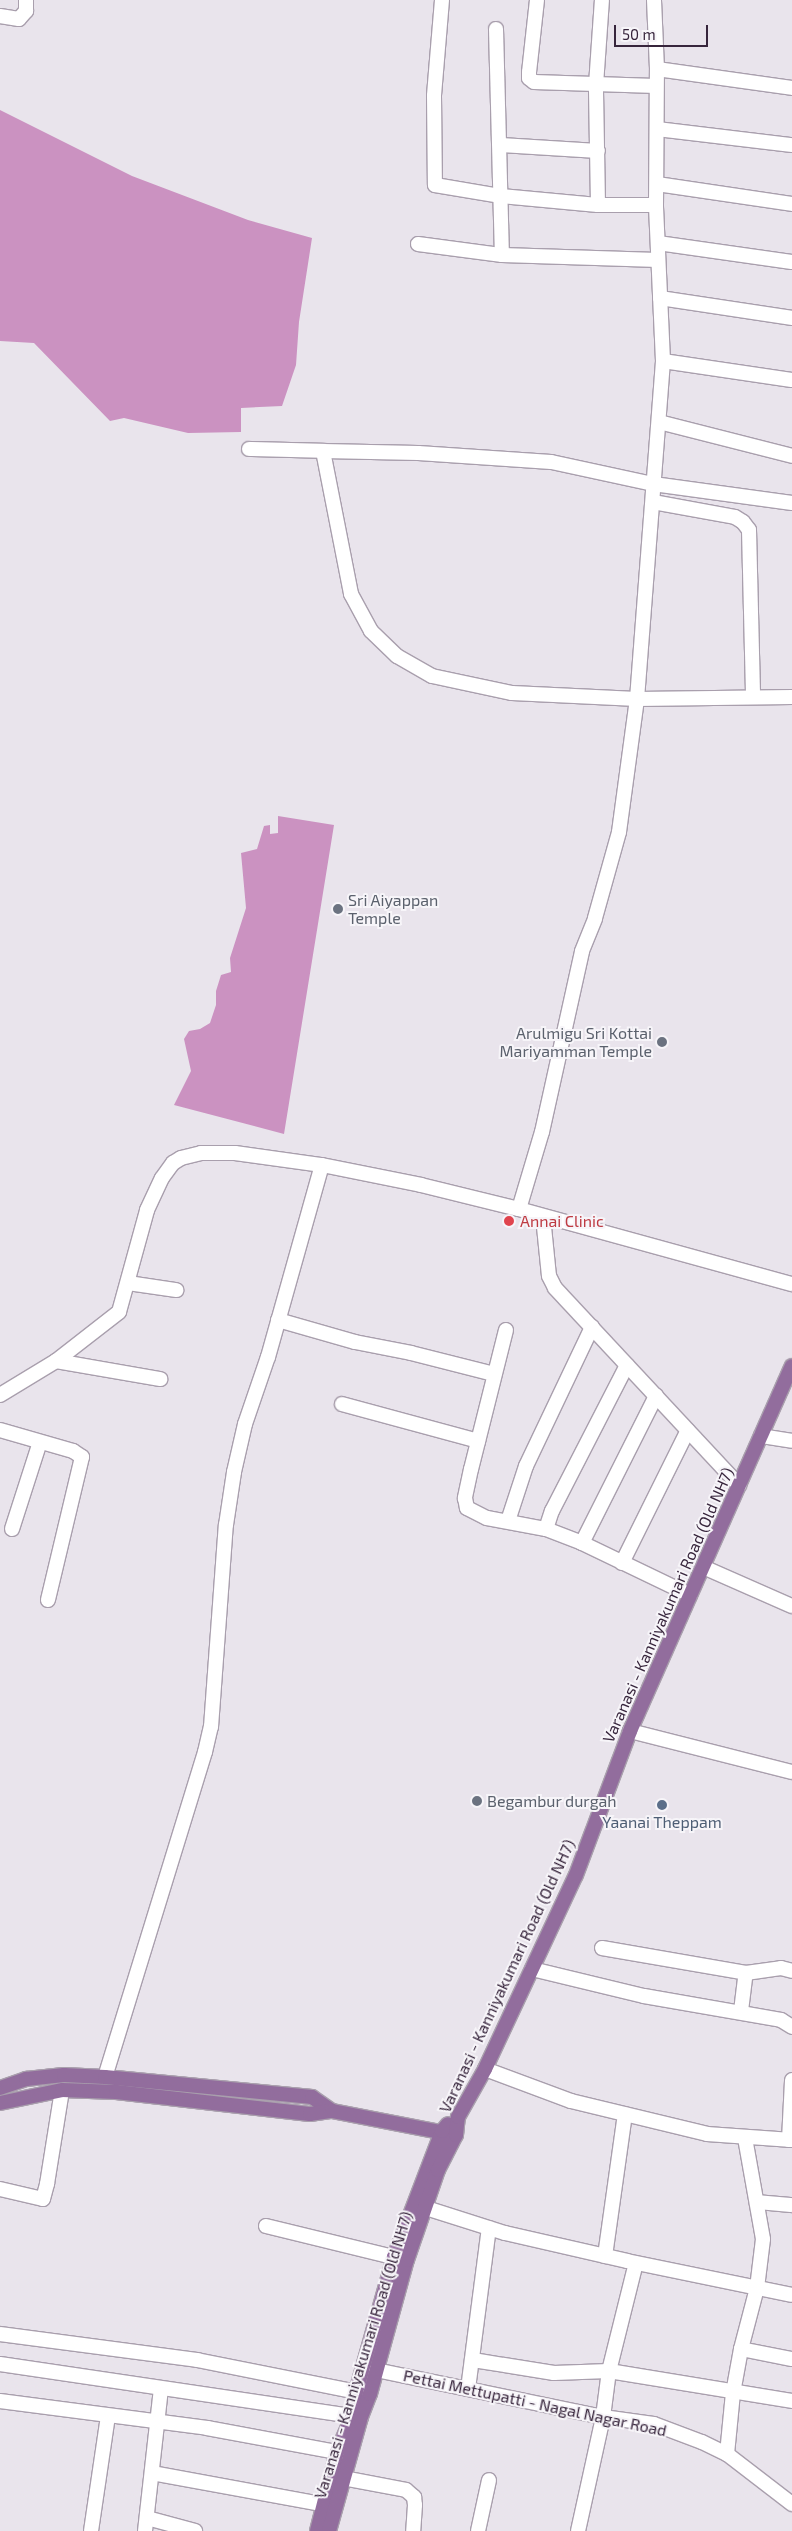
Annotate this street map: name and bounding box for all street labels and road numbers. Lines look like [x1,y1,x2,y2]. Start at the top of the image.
street label: Varanasi - Kanniyakumari Road (Old NH7) [598,1464,738,1746]
street label: Varanasi - Kanniyakumari Road (Old NH7) [435,1836,579,2116]
street label: Varanasi - Kanniyakumari Road (Old NH7) [310,2209,416,2501]
street label: Pettai Mettupatti - Nagal Nagar Road [401,2366,669,2440]

